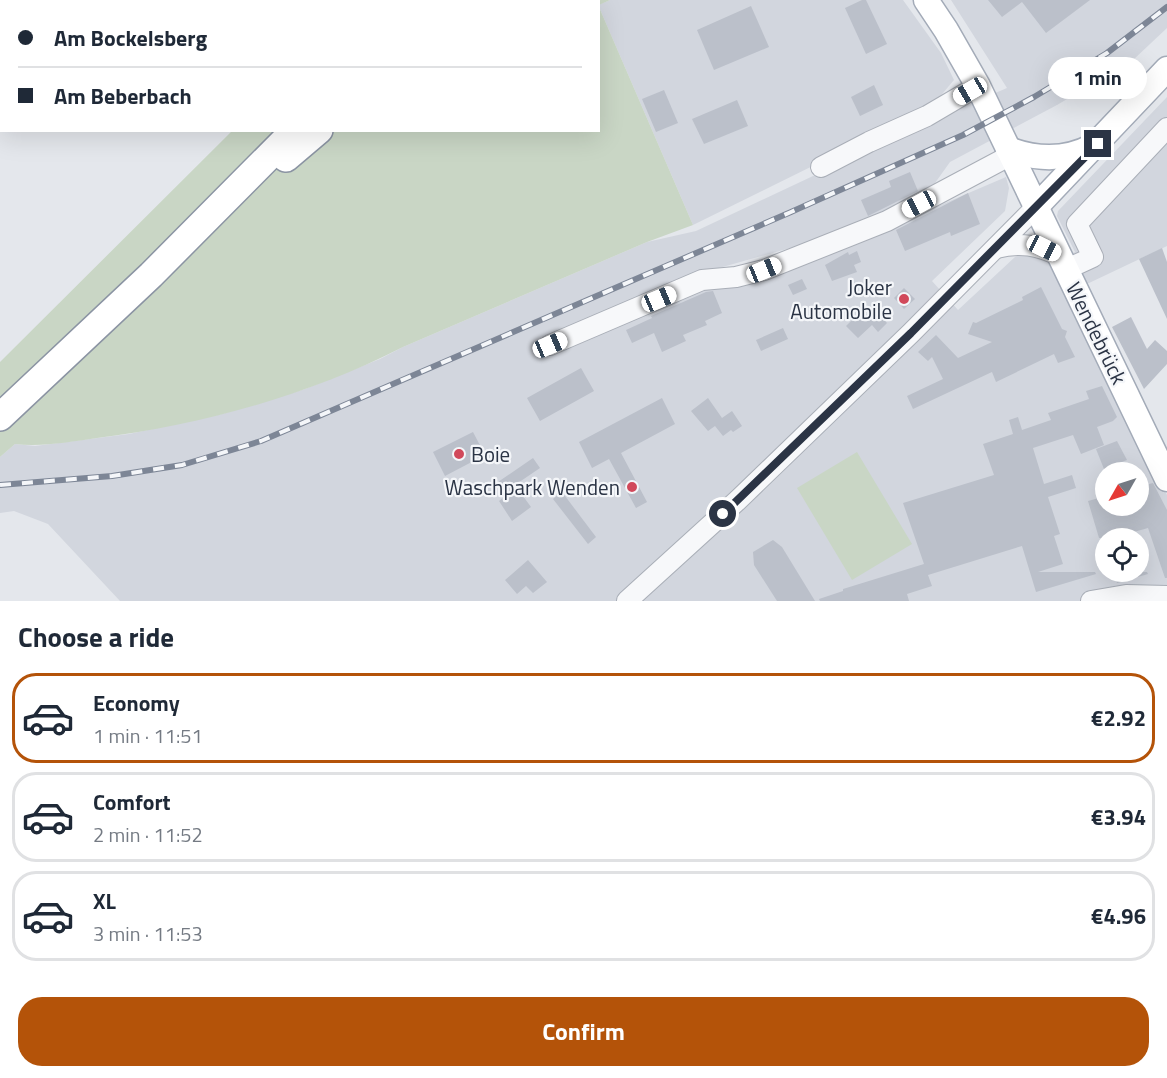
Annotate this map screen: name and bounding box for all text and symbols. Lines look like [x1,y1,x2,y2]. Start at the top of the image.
text: Am Bockelsberg [54,21,207,55]
callout: 1 min [1048,57,1148,99]
text: 1 min [1073,62,1122,93]
car [950,74,990,108]
text: Am Beberbach [54,79,192,113]
route end [1084,130,1111,157]
car [899,188,939,220]
car [1024,232,1064,264]
car [744,255,784,285]
place label: Joker Automobile [790,271,892,327]
street label: Wendebrück [1058,276,1136,390]
car [639,284,679,314]
marker: Joker Automobile [897,292,911,306]
car [530,330,570,360]
place label: Boie [471,438,510,470]
marker: Boie [452,447,466,461]
north arrow [1095,462,1149,516]
map controls [1095,462,1149,582]
place label: Waschpark Wenden [444,471,620,503]
marker: Waschpark Wenden [625,480,639,494]
route start [709,500,736,527]
button: locate [1095,528,1149,582]
text: Choose a ride [18,616,174,657]
text: Economy [93,686,180,720]
icon: car [21,691,75,745]
text: €2.92 [1091,701,1146,735]
text: 1 min · 11:51 [93,720,203,751]
text: Comfort [93,785,171,819]
icon: car [21,790,75,844]
text: €3.94 [1091,800,1146,834]
text: 2 min · 11:52 [93,819,203,850]
text: XL [93,884,116,918]
icon: car [21,889,75,943]
text: €4.96 [1091,899,1146,933]
text: 3 min · 11:53 [93,918,203,949]
button: Confirm [18,997,1149,1066]

